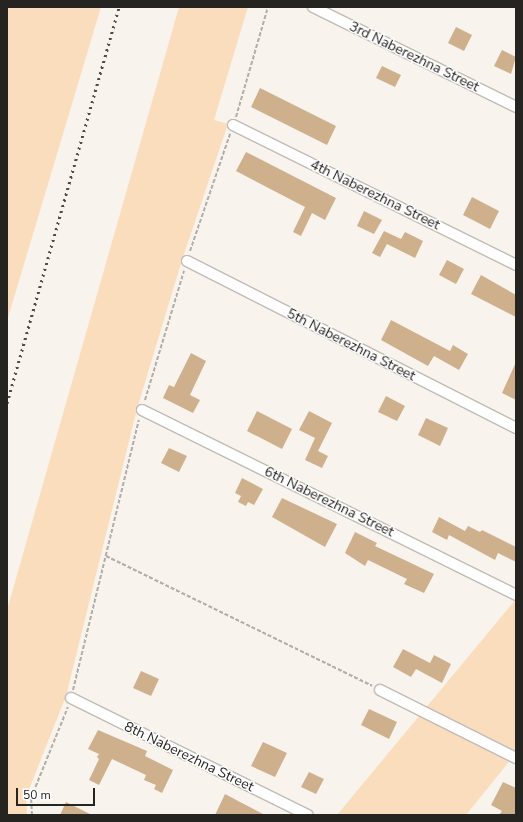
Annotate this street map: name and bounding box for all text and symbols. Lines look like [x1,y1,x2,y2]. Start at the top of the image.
street label: 3rd Naberezhna Street [346,18,482,96]
street label: 4th Naberezhna Street [307,156,443,234]
street label: 5th Naberezhna Street [284,305,418,385]
street label: 6th Naberezhna Street [261,463,397,541]
street label: 8th Naberezhna Street [121,718,257,796]
scale bar [18,780,97,806]
text: 50 m [23,787,51,803]

